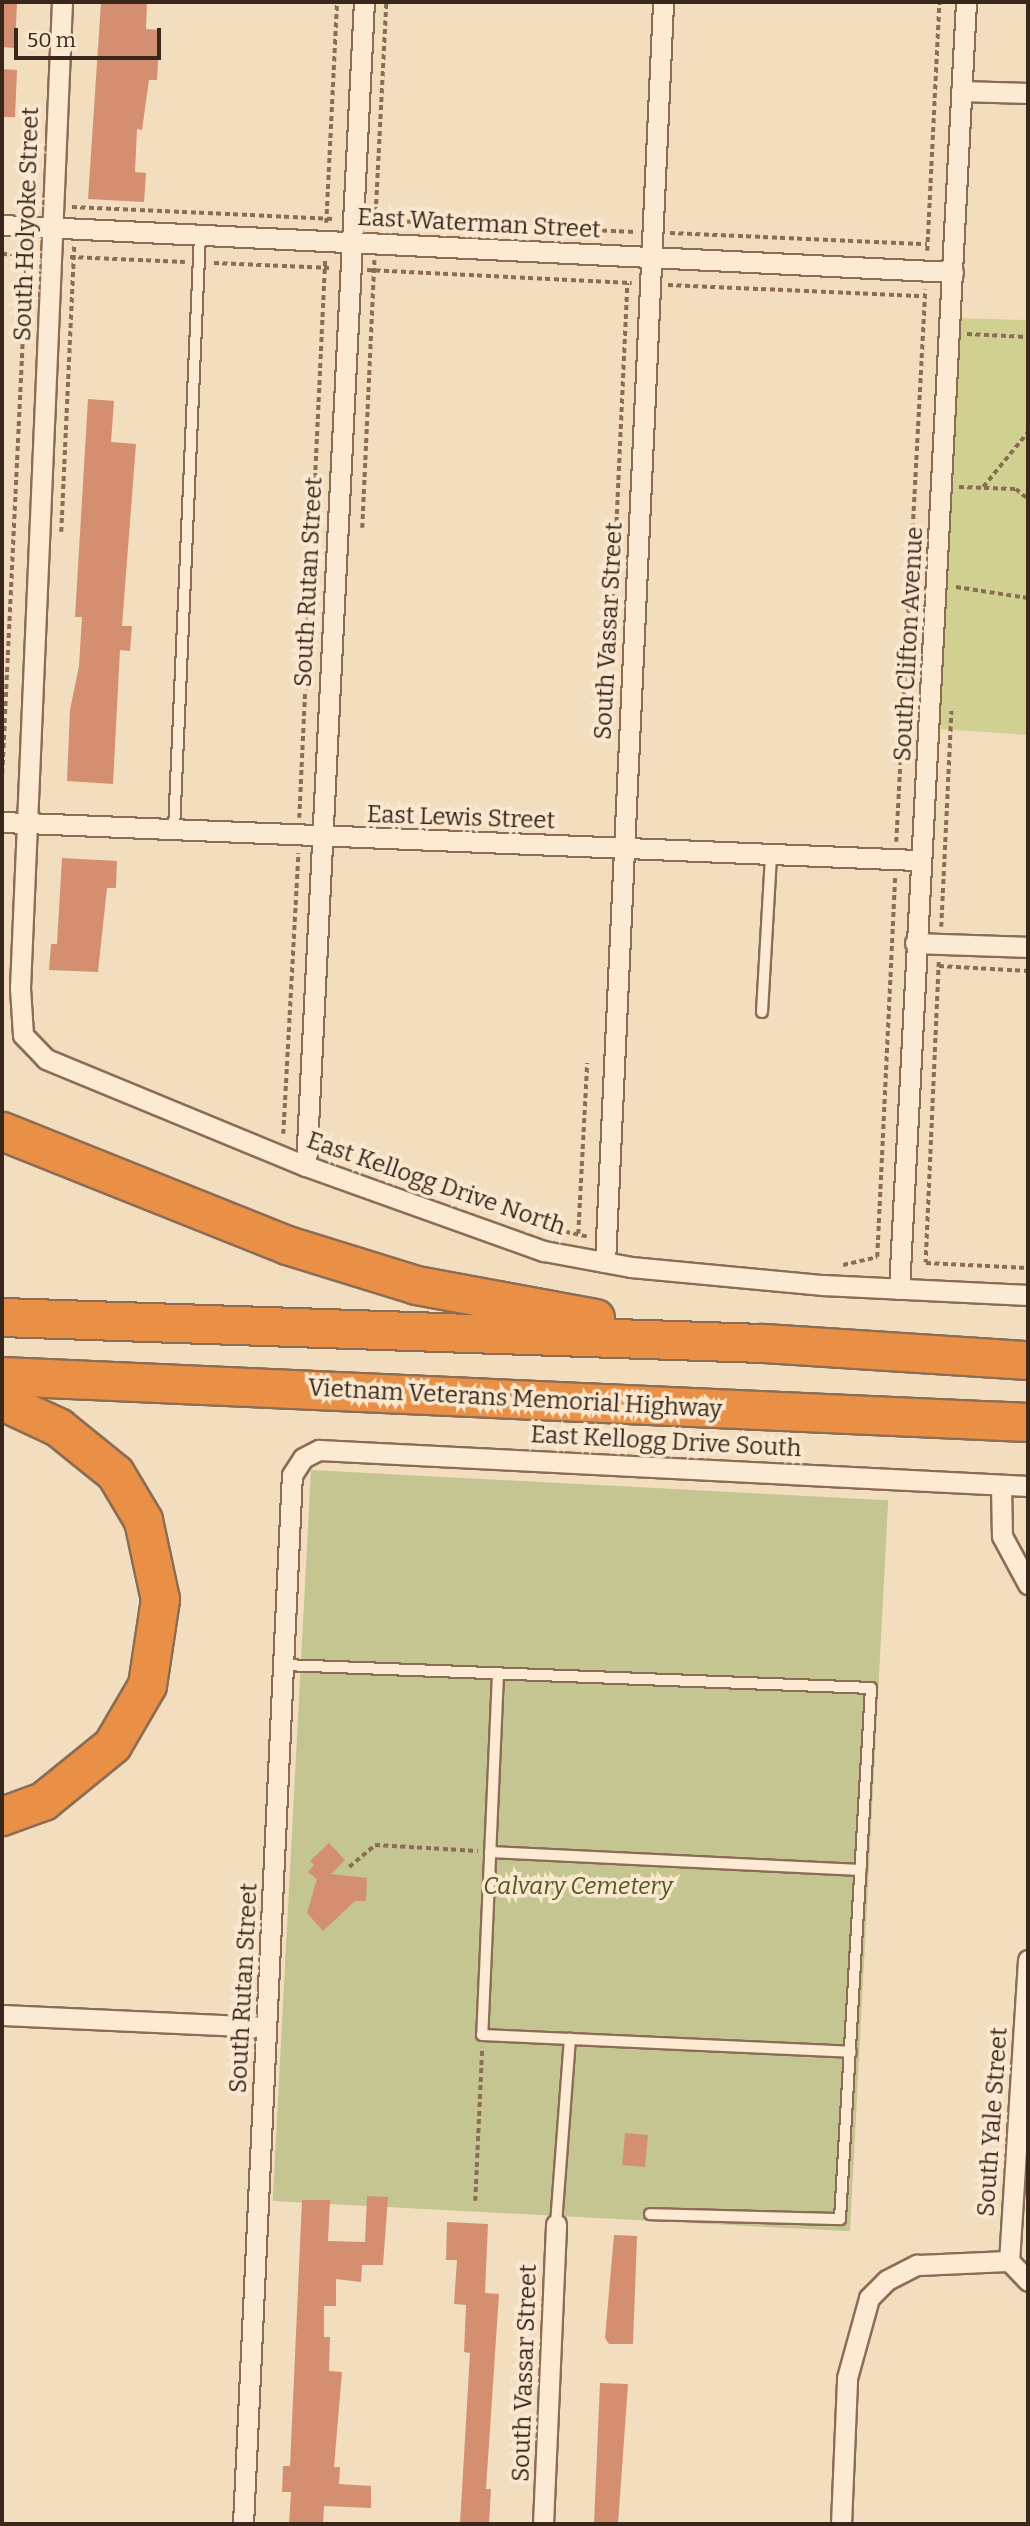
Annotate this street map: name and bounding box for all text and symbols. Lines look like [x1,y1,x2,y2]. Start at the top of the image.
scale bar [18,14,164,58]
text: 50 m [27,27,76,53]
street label: South Holyoke Street [9,106,45,342]
street label: East Waterman Street [357,203,601,245]
street label: South Rutan Street [289,476,329,688]
street label: South Vassar Street [589,521,629,741]
street label: South Clifton Avenue [888,526,930,762]
street label: East Lewis Street [366,800,556,836]
street label: East Kellogg Drive North [303,1126,569,1242]
street label: Vietnam Veterans Memorial Highway [307,1374,723,1424]
street label: East Kellogg Drive South [530,1421,802,1463]
park label: Calvary Cemetery [483,1873,673,1901]
street label: South Rutan Street [224,1882,264,2094]
street label: South Yale Street [972,2026,1014,2218]
street label: South Vassar Street [507,2264,543,2482]

